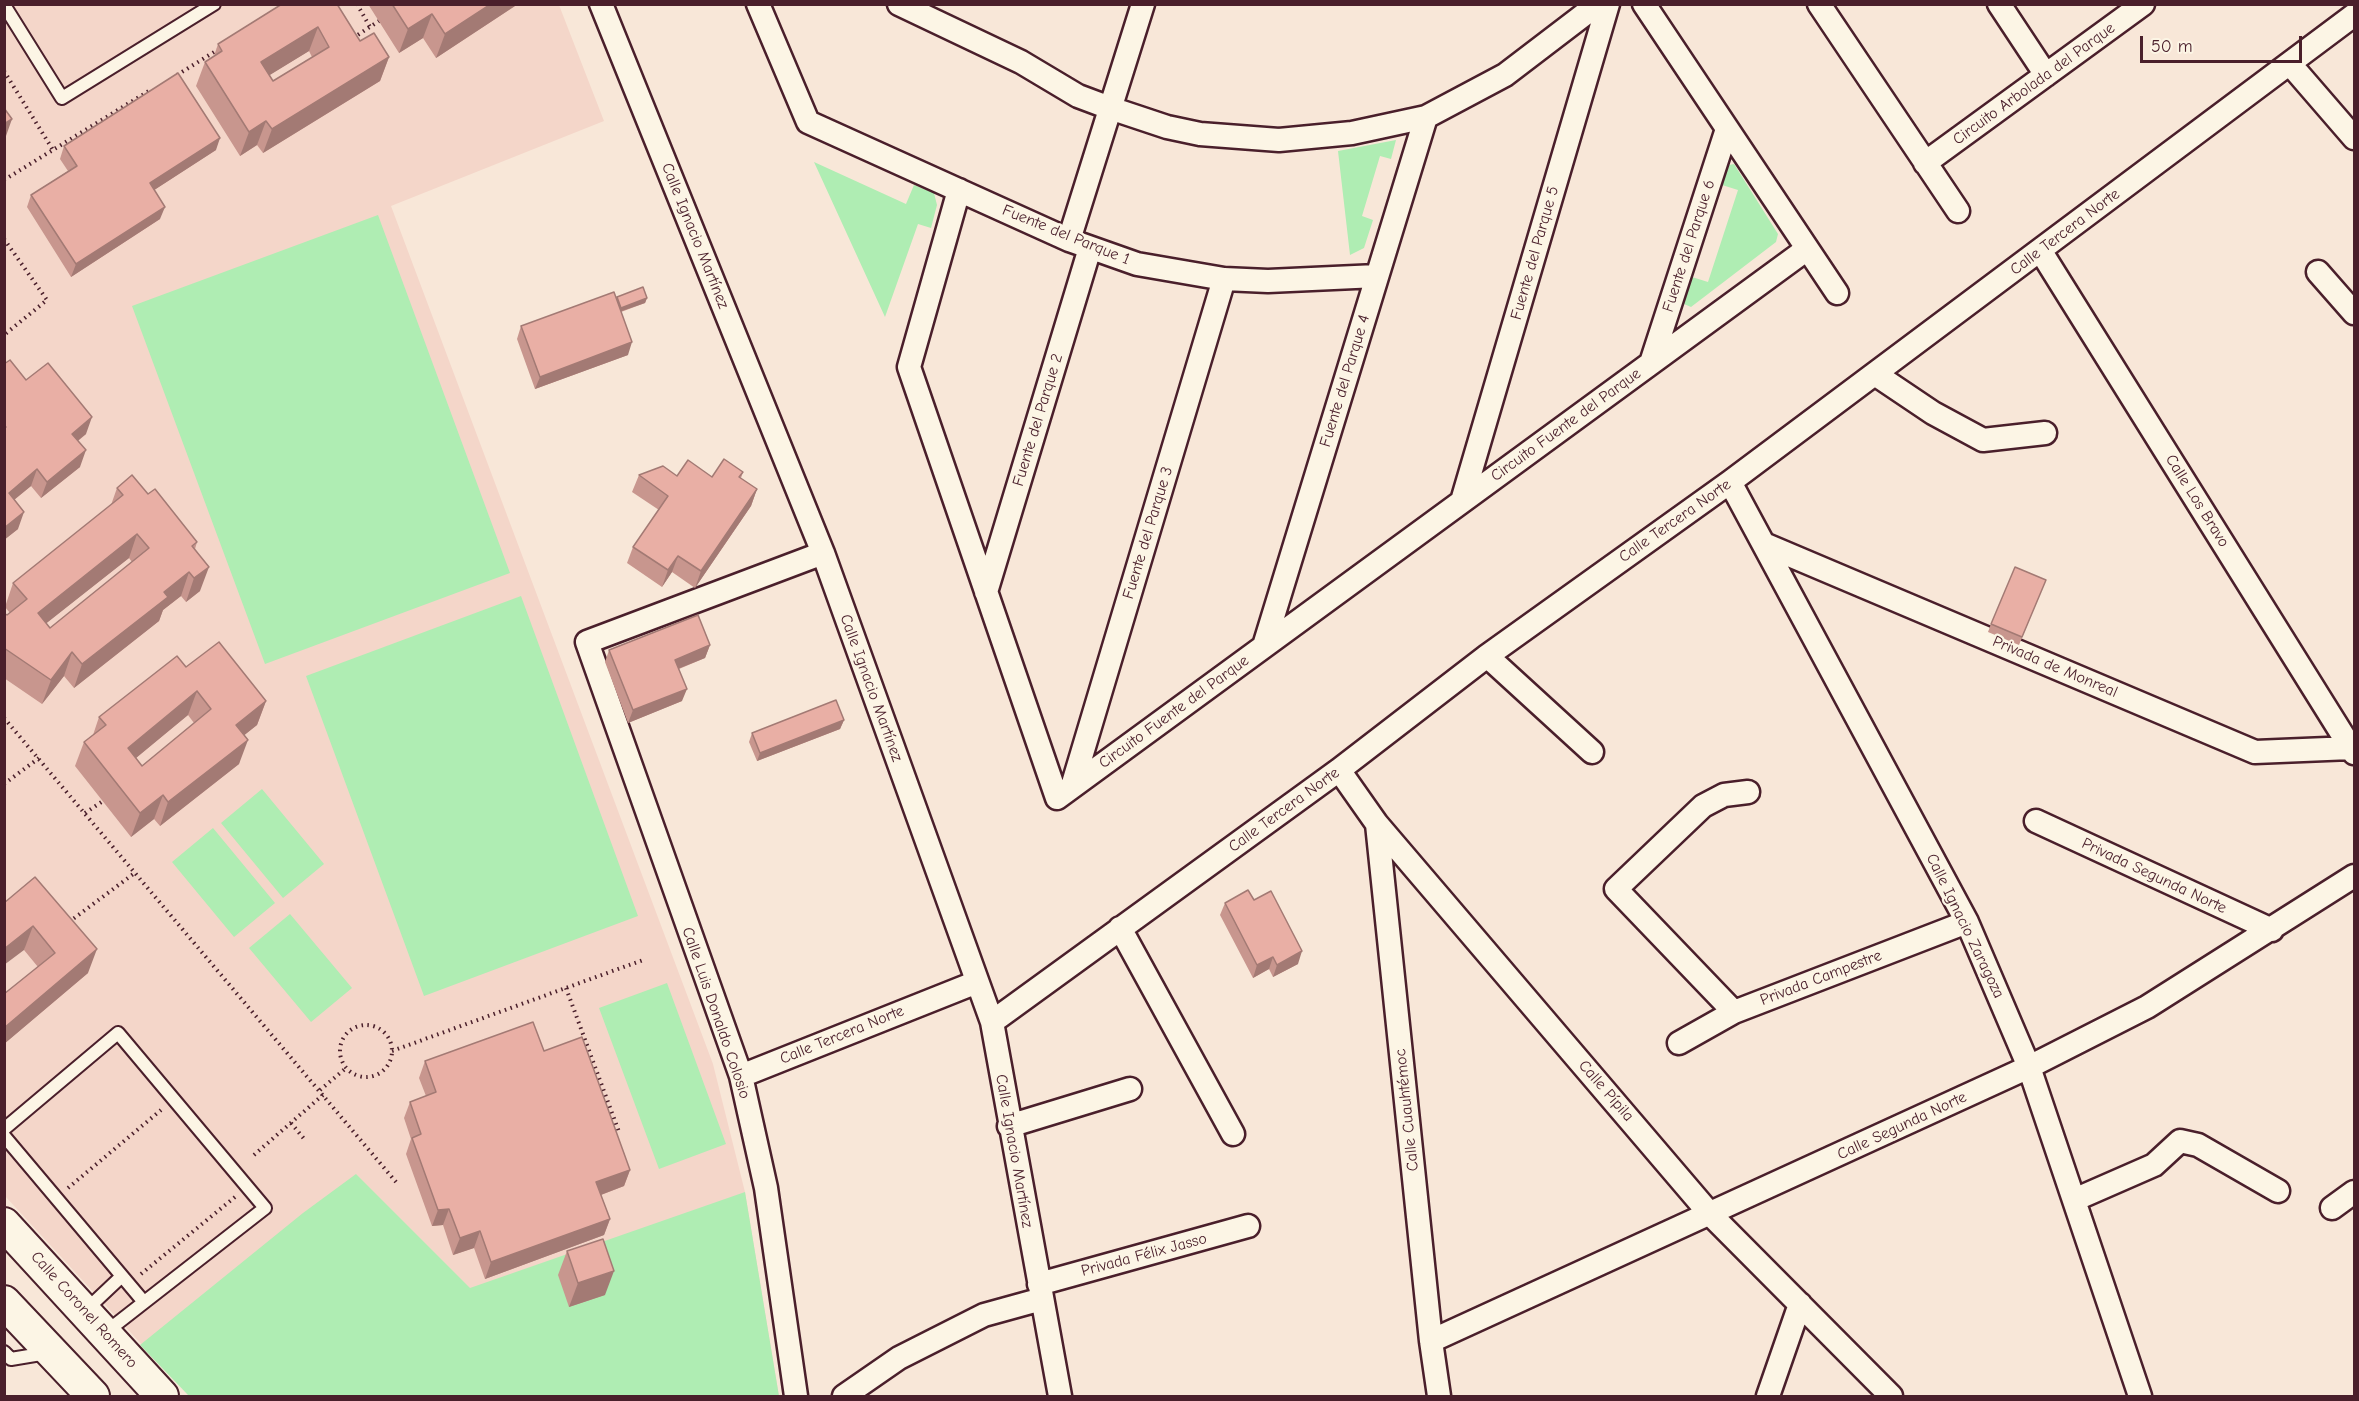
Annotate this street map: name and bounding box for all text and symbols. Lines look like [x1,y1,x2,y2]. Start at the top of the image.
street label: Circuito Arbolada del Parque [1949,19,2119,149]
scale bar [2143,24,2305,62]
text: 50 m [2151,36,2193,57]
street label: Calle Ignacio Martínez [657,160,733,312]
street label: Fuente del Parque 6 [1659,177,1719,315]
street label: Fuente del Parque 5 [1507,184,1563,322]
street label: Calle Tercera Norte [2006,185,2124,279]
street label: Fuente del Parque 1 [999,201,1133,269]
street label: Fuente del Parque 4 [1316,313,1374,449]
street label: Fuente del Parque 2 [1009,351,1067,489]
street label: Circuito Fuente del Parque [1487,364,1645,486]
street label: Calle Los Bravo [2161,451,2233,551]
street label: Fuente del Parque 3 [1119,464,1177,602]
street label: Calle Tercera Norte [1615,475,1735,567]
street label: Calle Ignacio Martínez [835,612,907,764]
street label: Privada de Monreal [1990,632,2120,702]
street label: Circuito Fuente del Parque [1095,651,1253,773]
street label: Calle Tercera Norte [1225,763,1343,857]
street label: Privada Segunda Norte [2079,834,2229,918]
street label: Calle Ignacio Zaragoza [1922,850,2008,1002]
street label: Calle Luis Donaldo Colosio [678,925,754,1101]
street label: Privada Campestre [1757,946,1885,1010]
street label: Calle Tercera Norte [777,1001,907,1069]
street label: Calle Cuauhtémoc [1391,1048,1423,1172]
street label: Calle Pípila [1574,1056,1638,1126]
street label: Calle Ignacio Martínez [991,1073,1037,1229]
street label: Calle Segunda Norte [1834,1088,1970,1164]
street label: Privada Félix Jasso [1079,1229,1209,1281]
street label: Calle Coronel Romero [26,1248,142,1372]

